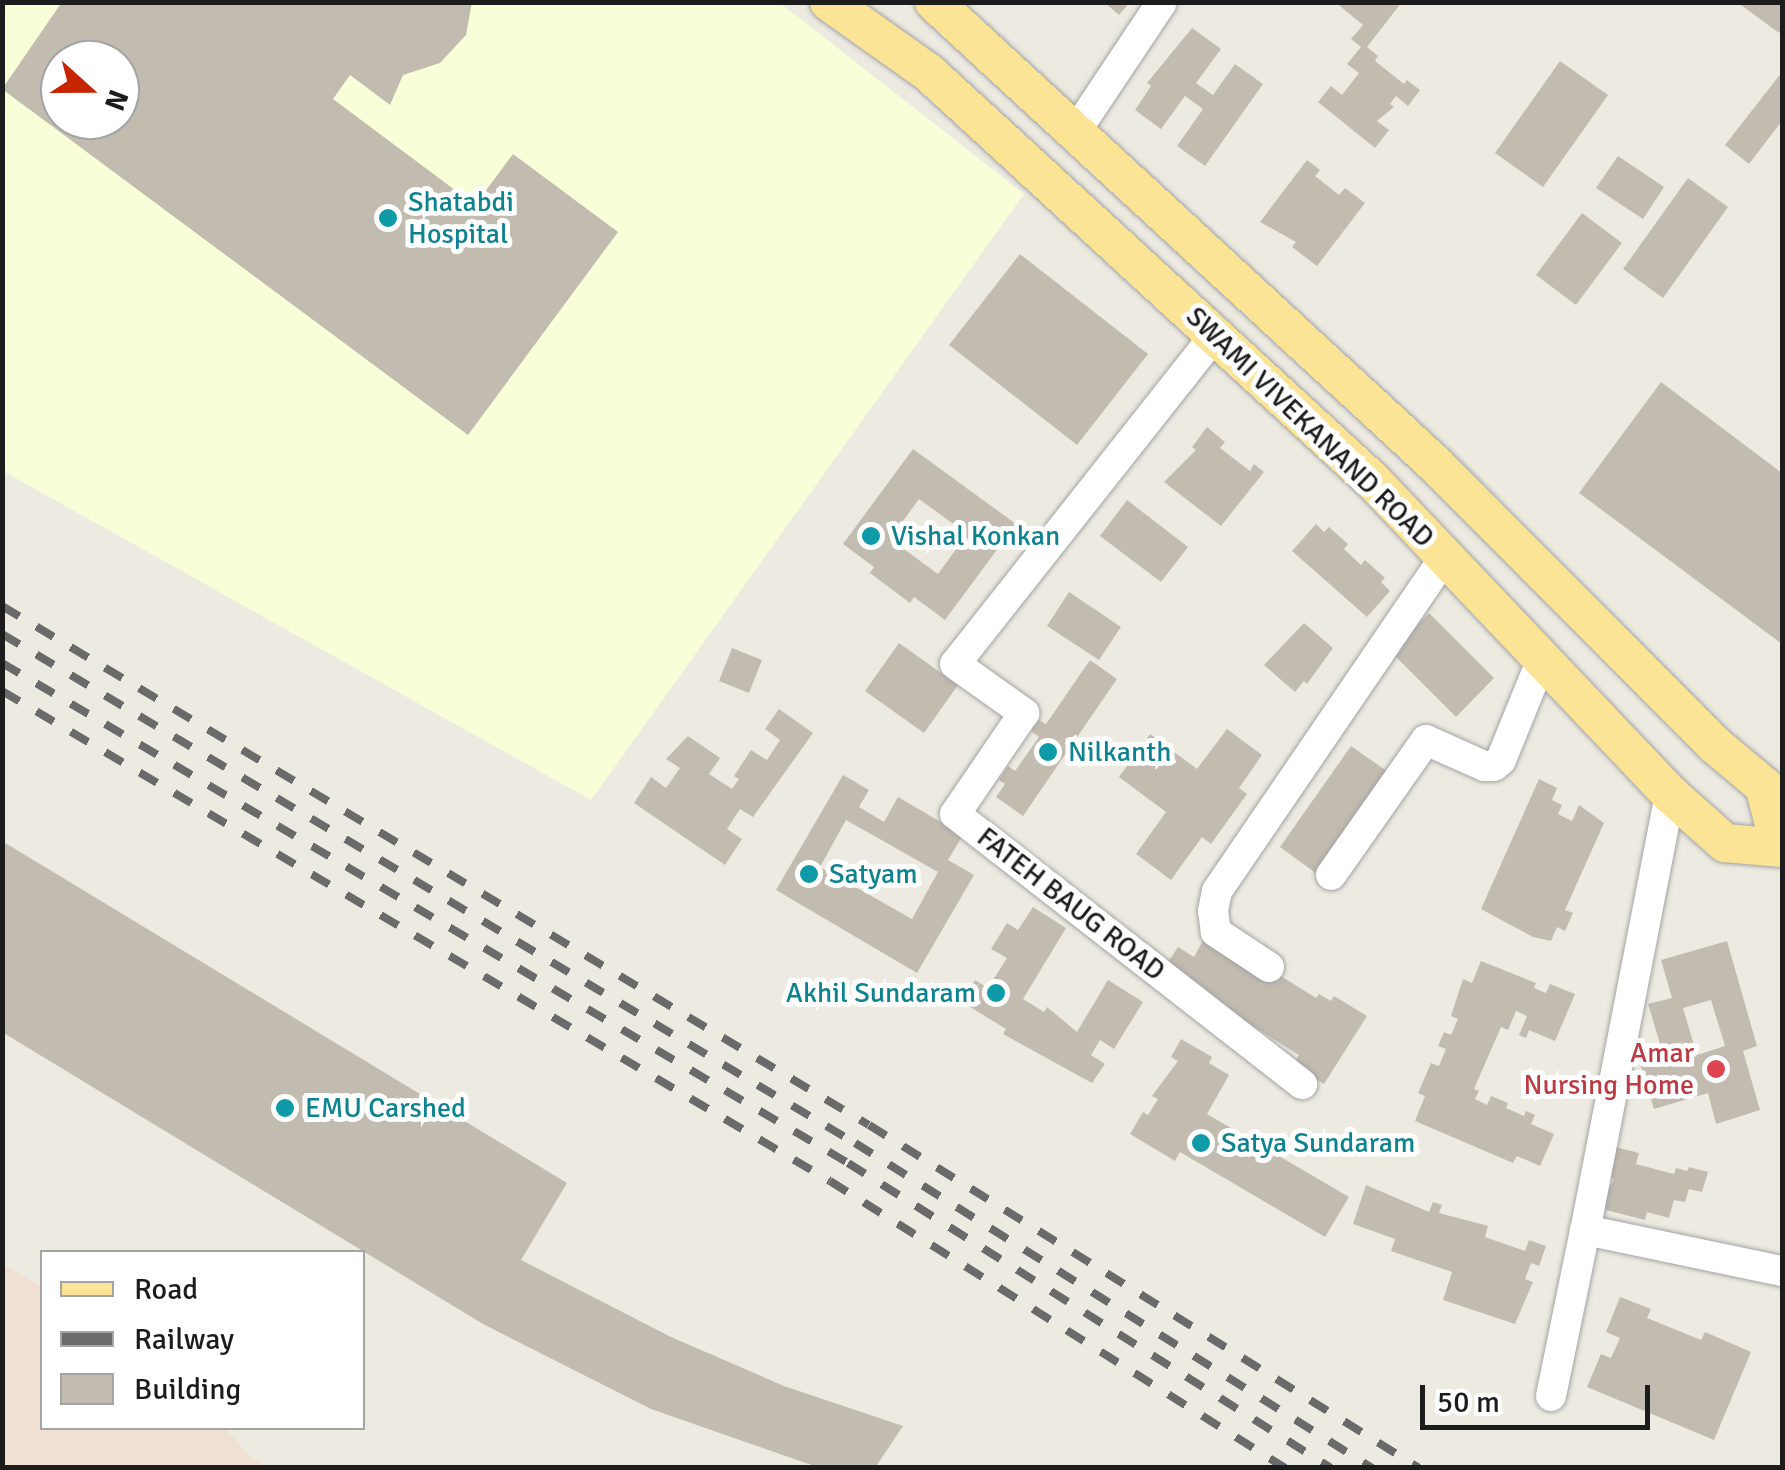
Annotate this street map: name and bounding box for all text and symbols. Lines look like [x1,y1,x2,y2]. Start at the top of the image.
north arrow [40,40,140,140]
text: N [97,85,136,115]
place label: Shatabdi Hospital [408,185,514,251]
marker: Shatabdi Hospital [377,207,399,229]
street label: SWAMI VIVEKANAND ROAD [1179,300,1441,554]
place label: Vishal Konkan [891,519,1060,553]
marker: Vishal Konkan [860,525,882,547]
place label: Nilkanth [1068,735,1171,769]
marker: Nilkanth [1037,741,1059,763]
street label: FATEH BAUG ROAD [970,820,1172,988]
place label: Satyam [829,857,918,891]
marker: Satyam [798,863,820,885]
place label: Akhil Sundaram [786,976,976,1010]
marker: Akhil Sundaram [985,982,1007,1004]
place label: Amar Nursing Home [1523,1036,1694,1102]
marker: Amar Nursing Home [1703,1056,1729,1082]
place label: EMU Carshed [305,1091,466,1125]
marker: EMU Carshed [274,1097,296,1119]
place label: Satya Sundaram [1221,1126,1415,1160]
marker: Satya Sundaram [1190,1132,1212,1154]
legend [40,1250,365,1430]
text: Road [134,1271,198,1308]
text: Railway [134,1321,234,1358]
scale bar [1425,1365,1655,1427]
text: Building [134,1371,241,1408]
text: 50 m [1437,1384,1500,1421]

